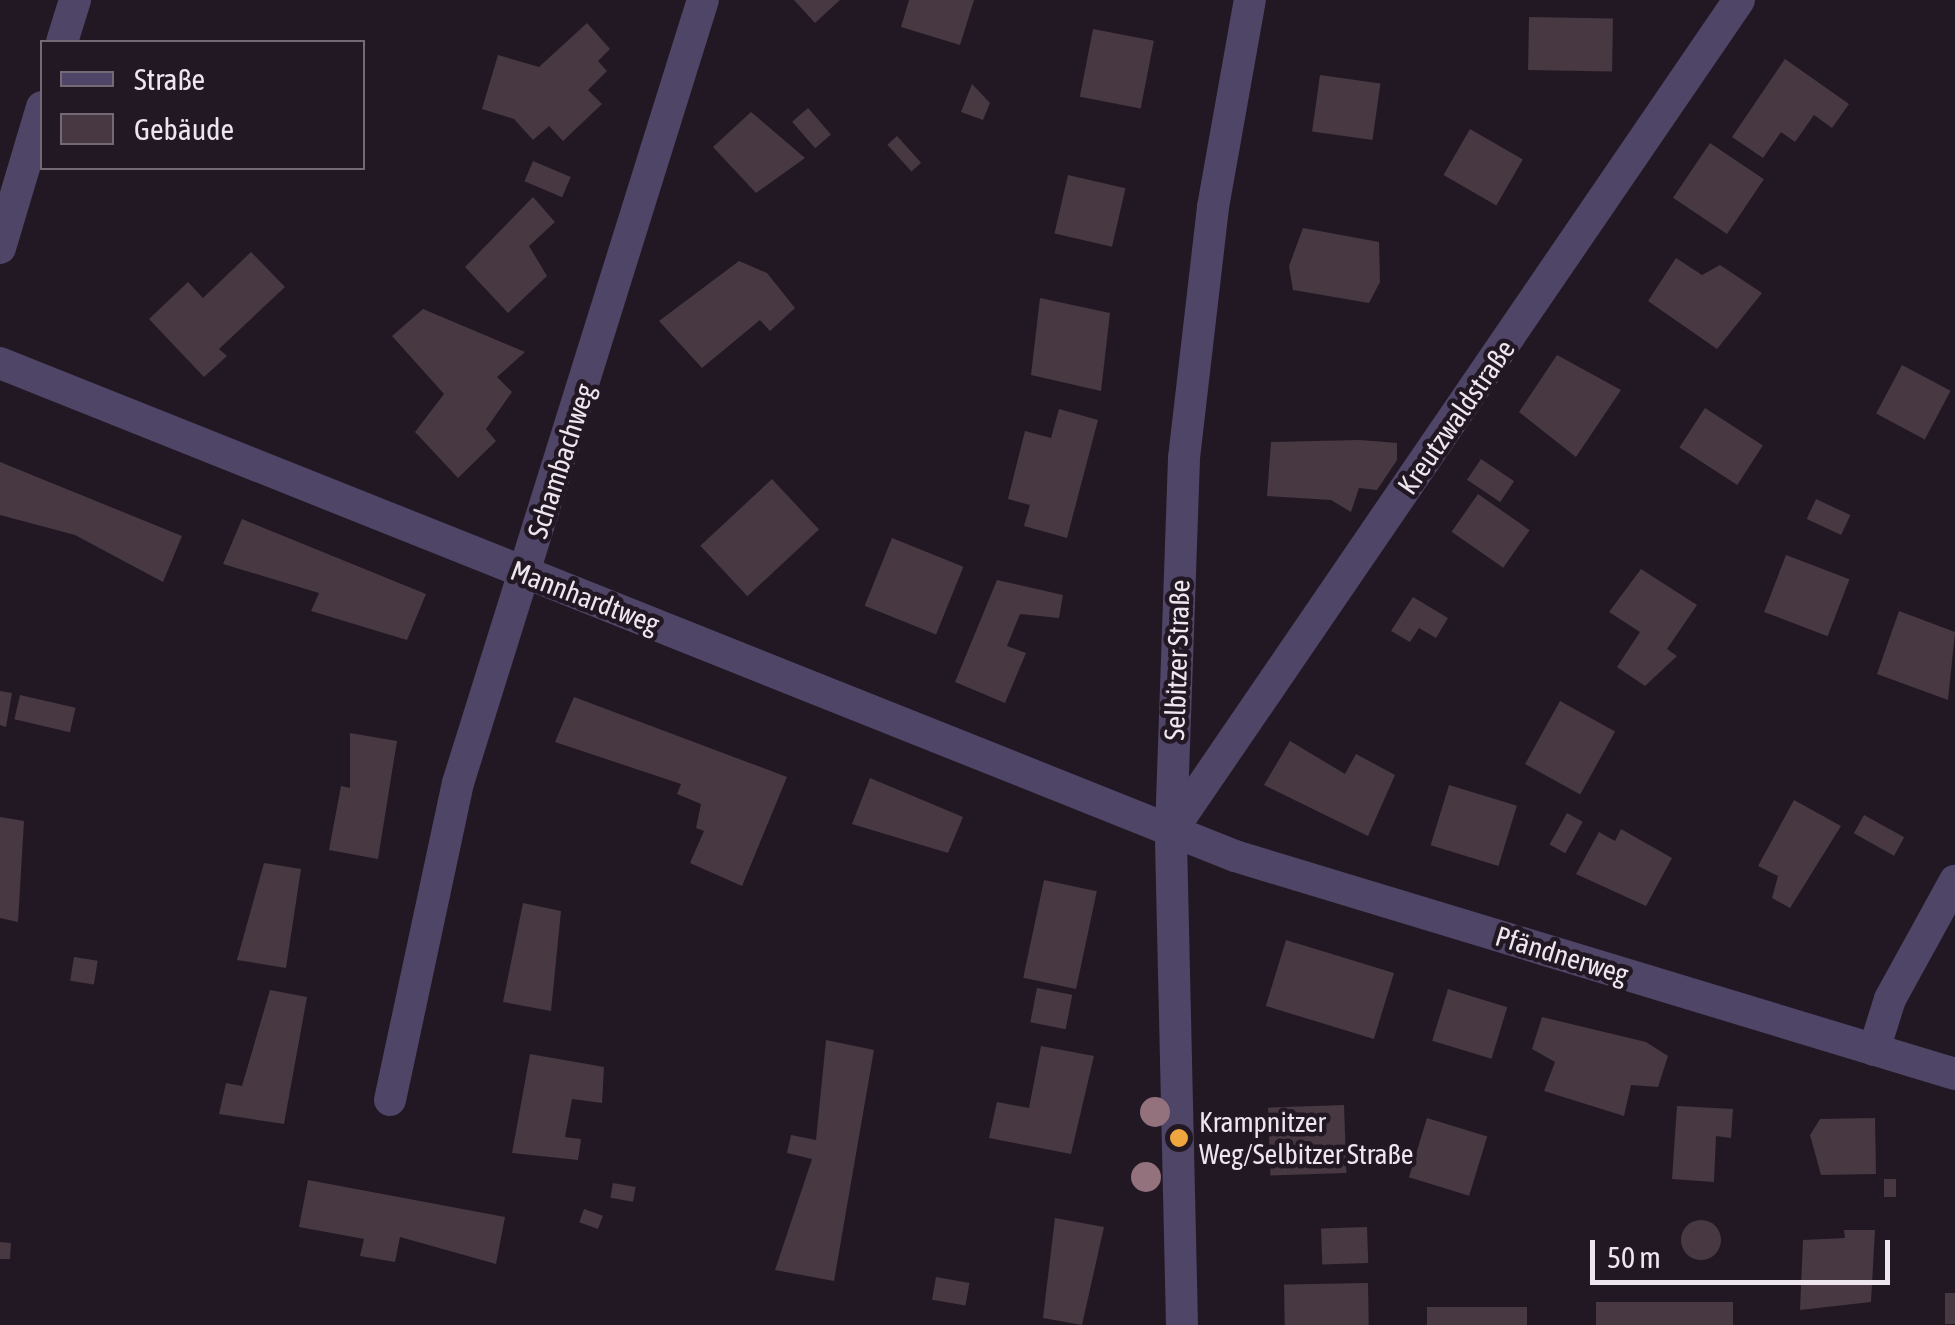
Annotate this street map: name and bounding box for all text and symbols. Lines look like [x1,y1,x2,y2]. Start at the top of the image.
legend [40,40,365,170]
text: Straße [134,62,205,96]
text: Gebäude [134,112,234,146]
street label: Kreutzwaldstraße [1390,333,1522,501]
street label: Schambachweg [520,380,602,542]
street label: Mannhardtweg [506,553,664,641]
street label: Selbitzer Straße [1157,579,1197,741]
street label: Pfändnerweg [1492,919,1632,991]
place label: Krampnitzer Weg/Selbitzer Straße [1199,1105,1413,1171]
marker: Krampnitzer Weg/Selbitzer Straße [1168,1127,1190,1149]
scale bar [1595,1220,1895,1282]
text: 50 m [1607,1240,1661,1274]

